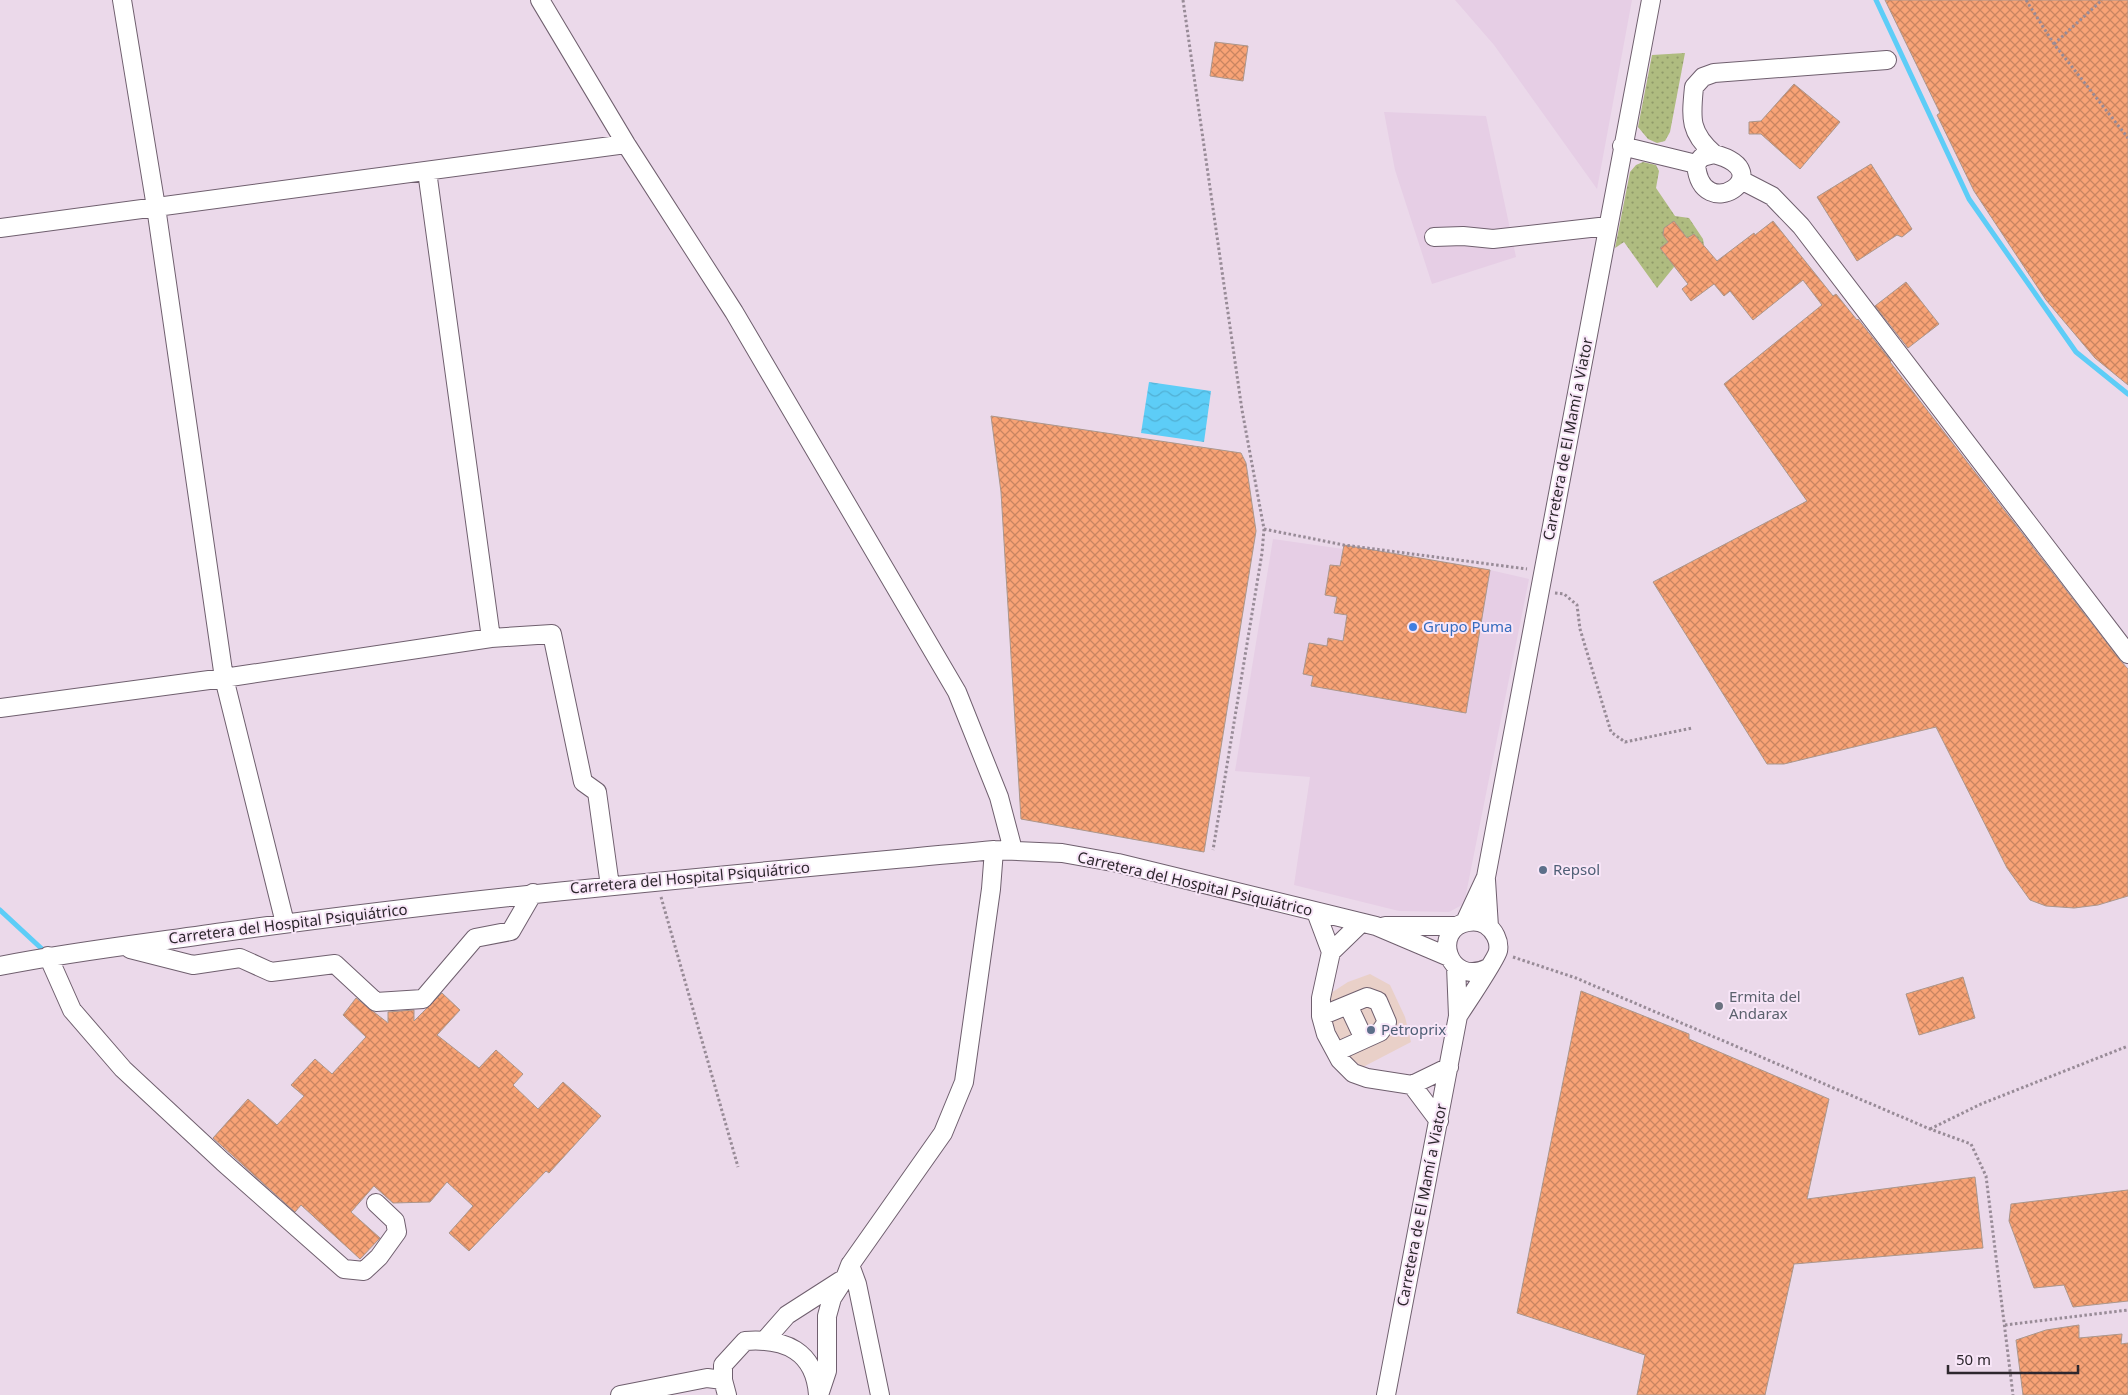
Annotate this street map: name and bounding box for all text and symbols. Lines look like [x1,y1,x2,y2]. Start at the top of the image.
street label: Carretera de El Mamí a Viator [1538,336,1597,542]
place label: Grupo Puma [1423,616,1512,636]
marker: Grupo Puma [1407,621,1419,633]
street label: Carretera del Hospital Psiquiátrico [1076,846,1315,920]
street label: Carretera del Hospital Psiquiátrico [569,857,811,897]
place label: Repsol [1553,859,1600,879]
marker: Repsol [1537,864,1549,876]
street label: Carretera del Hospital Psiquiátrico [167,898,409,948]
place label: Ermita del Andarax [1729,986,1801,1023]
marker: Ermita del Andarax [1713,1000,1725,1012]
place label: Petroprix [1381,1019,1446,1039]
marker: Petroprix [1365,1024,1377,1036]
street label: Carretera de El Mamí a Viator [1392,1102,1451,1308]
scale bar [1948,1342,2078,1374]
text: 50 m [1956,1349,1991,1369]

